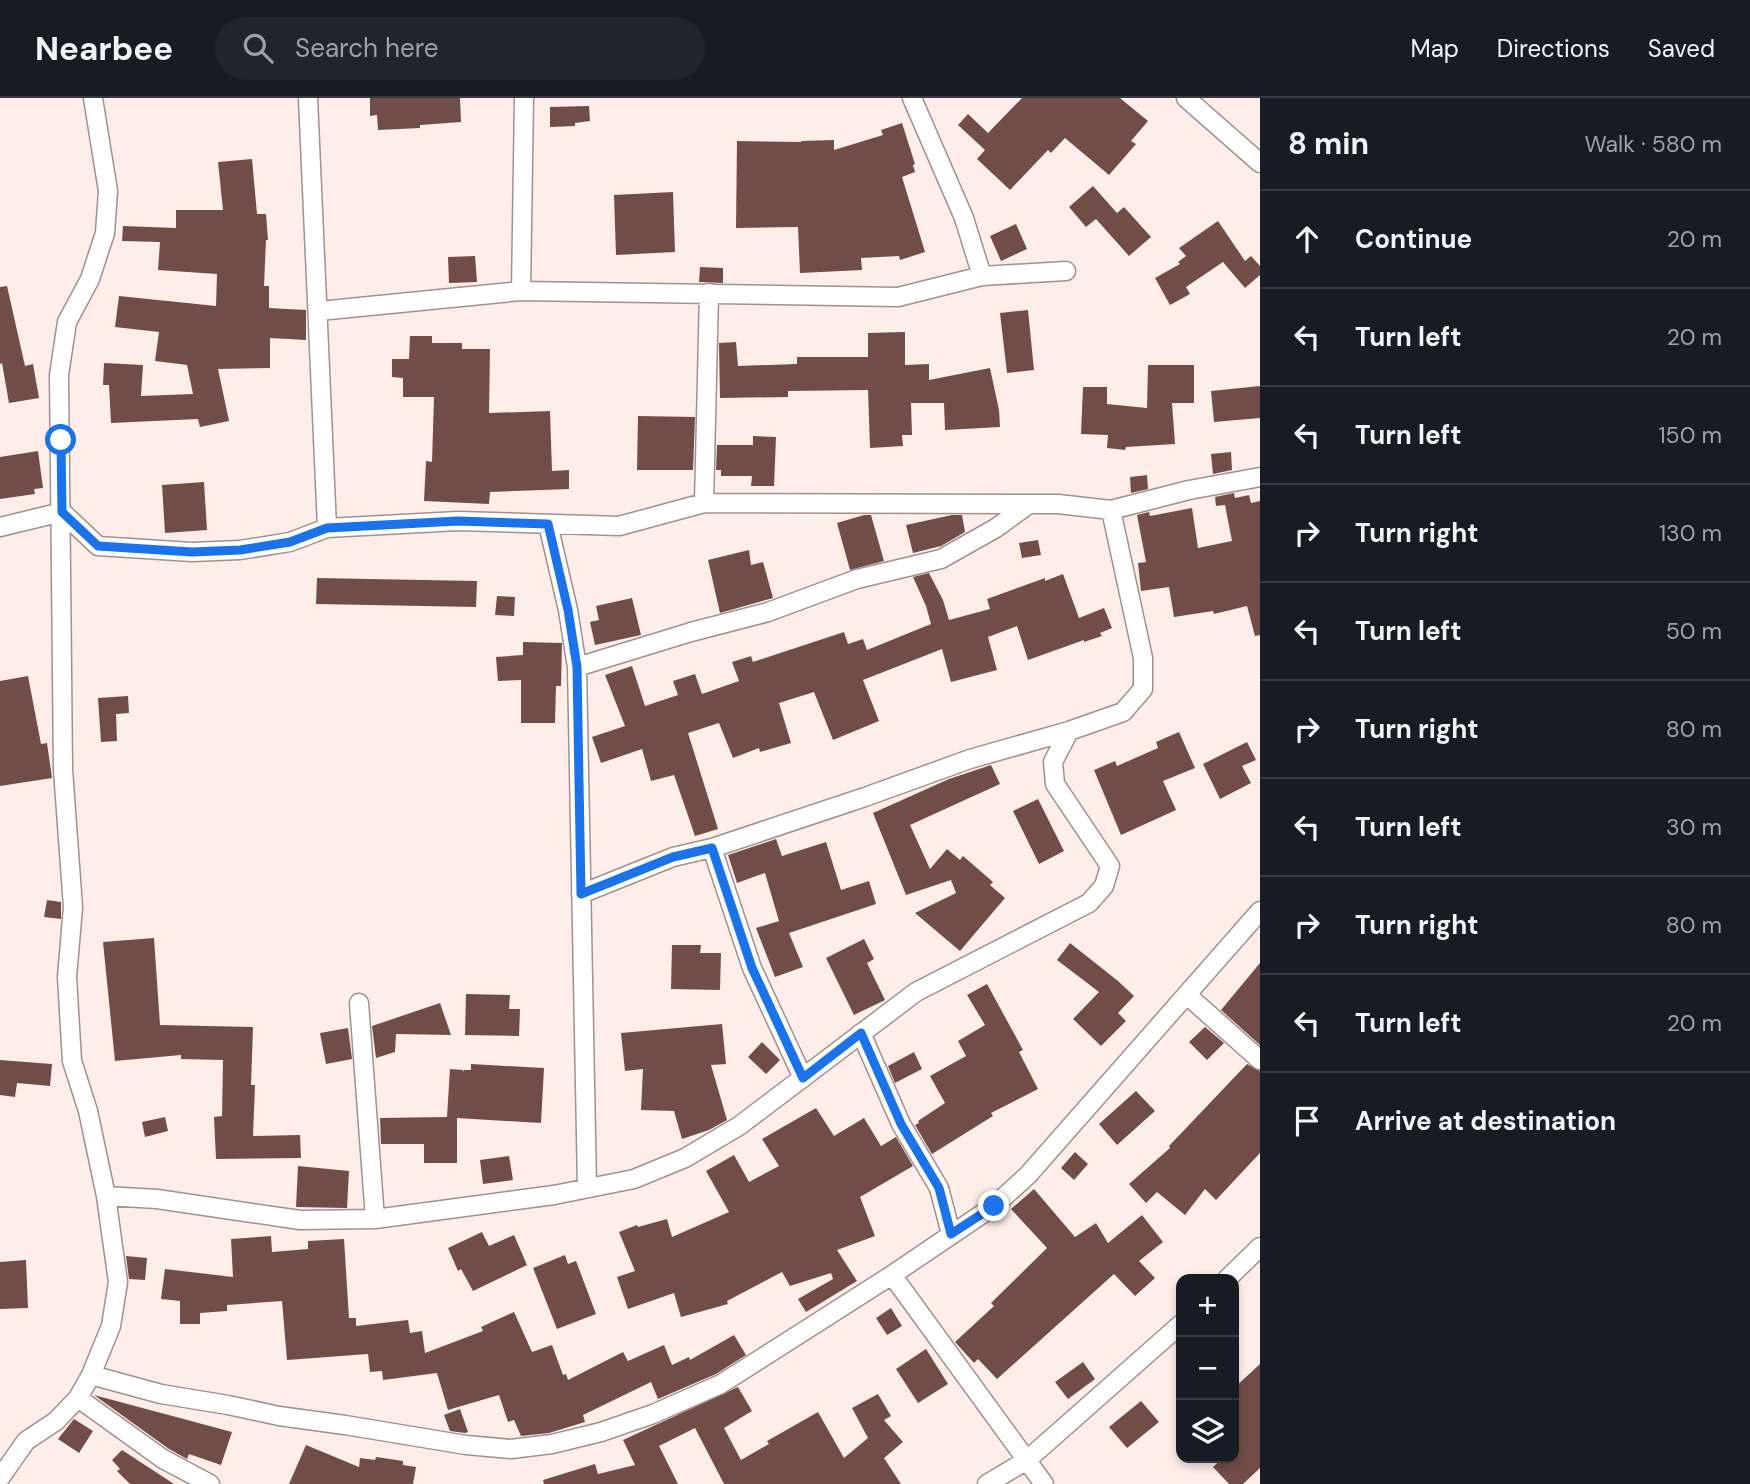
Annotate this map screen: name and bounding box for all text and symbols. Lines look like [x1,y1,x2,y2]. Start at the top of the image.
search box [215,17,705,80]
text: Nearbee [35,27,173,70]
icon: search [239,29,277,67]
text: Search here [295,31,439,65]
text: Map [1411,33,1459,64]
text: Directions [1497,33,1610,64]
text: Saved [1648,33,1715,64]
text: 8 min [1288,124,1369,163]
text: Walk · 580 m [1584,129,1722,159]
icon: ahead [1288,220,1326,258]
text: Continue [1355,222,1472,256]
text: 20 m [1667,224,1722,254]
icon: left [1288,318,1326,356]
text: Turn left [1355,320,1462,354]
text: 20 m [1667,322,1722,352]
icon: left [1288,416,1326,454]
text: Turn left [1355,418,1462,452]
text: 150 m [1658,420,1722,450]
route start [45,424,76,455]
icon: right [1288,514,1326,552]
text: Turn right [1355,516,1479,550]
text: 130 m [1659,518,1722,548]
icon: left [1288,612,1326,650]
text: Turn left [1355,614,1462,648]
text: 50 m [1666,616,1722,646]
icon: right [1288,710,1326,748]
text: Turn right [1355,712,1479,746]
text: 80 m [1666,714,1722,744]
icon: left [1288,808,1326,846]
text: Turn left [1355,810,1462,844]
text: 30 m [1666,812,1722,842]
icon: right [1288,906,1326,944]
text: Turn right [1355,908,1479,942]
text: 80 m [1666,910,1722,940]
icon: left [1288,1004,1326,1042]
text: Turn left [1355,1006,1462,1040]
text: 20 m [1667,1008,1722,1038]
icon: arrive [1288,1102,1326,1140]
text: Arrive at destination [1355,1104,1616,1138]
route end [978,1190,1009,1221]
map controls [1176,1274,1239,1463]
button: + [1176,1274,1239,1337]
button: − [1176,1337,1239,1400]
button: layers [1176,1400,1239,1463]

